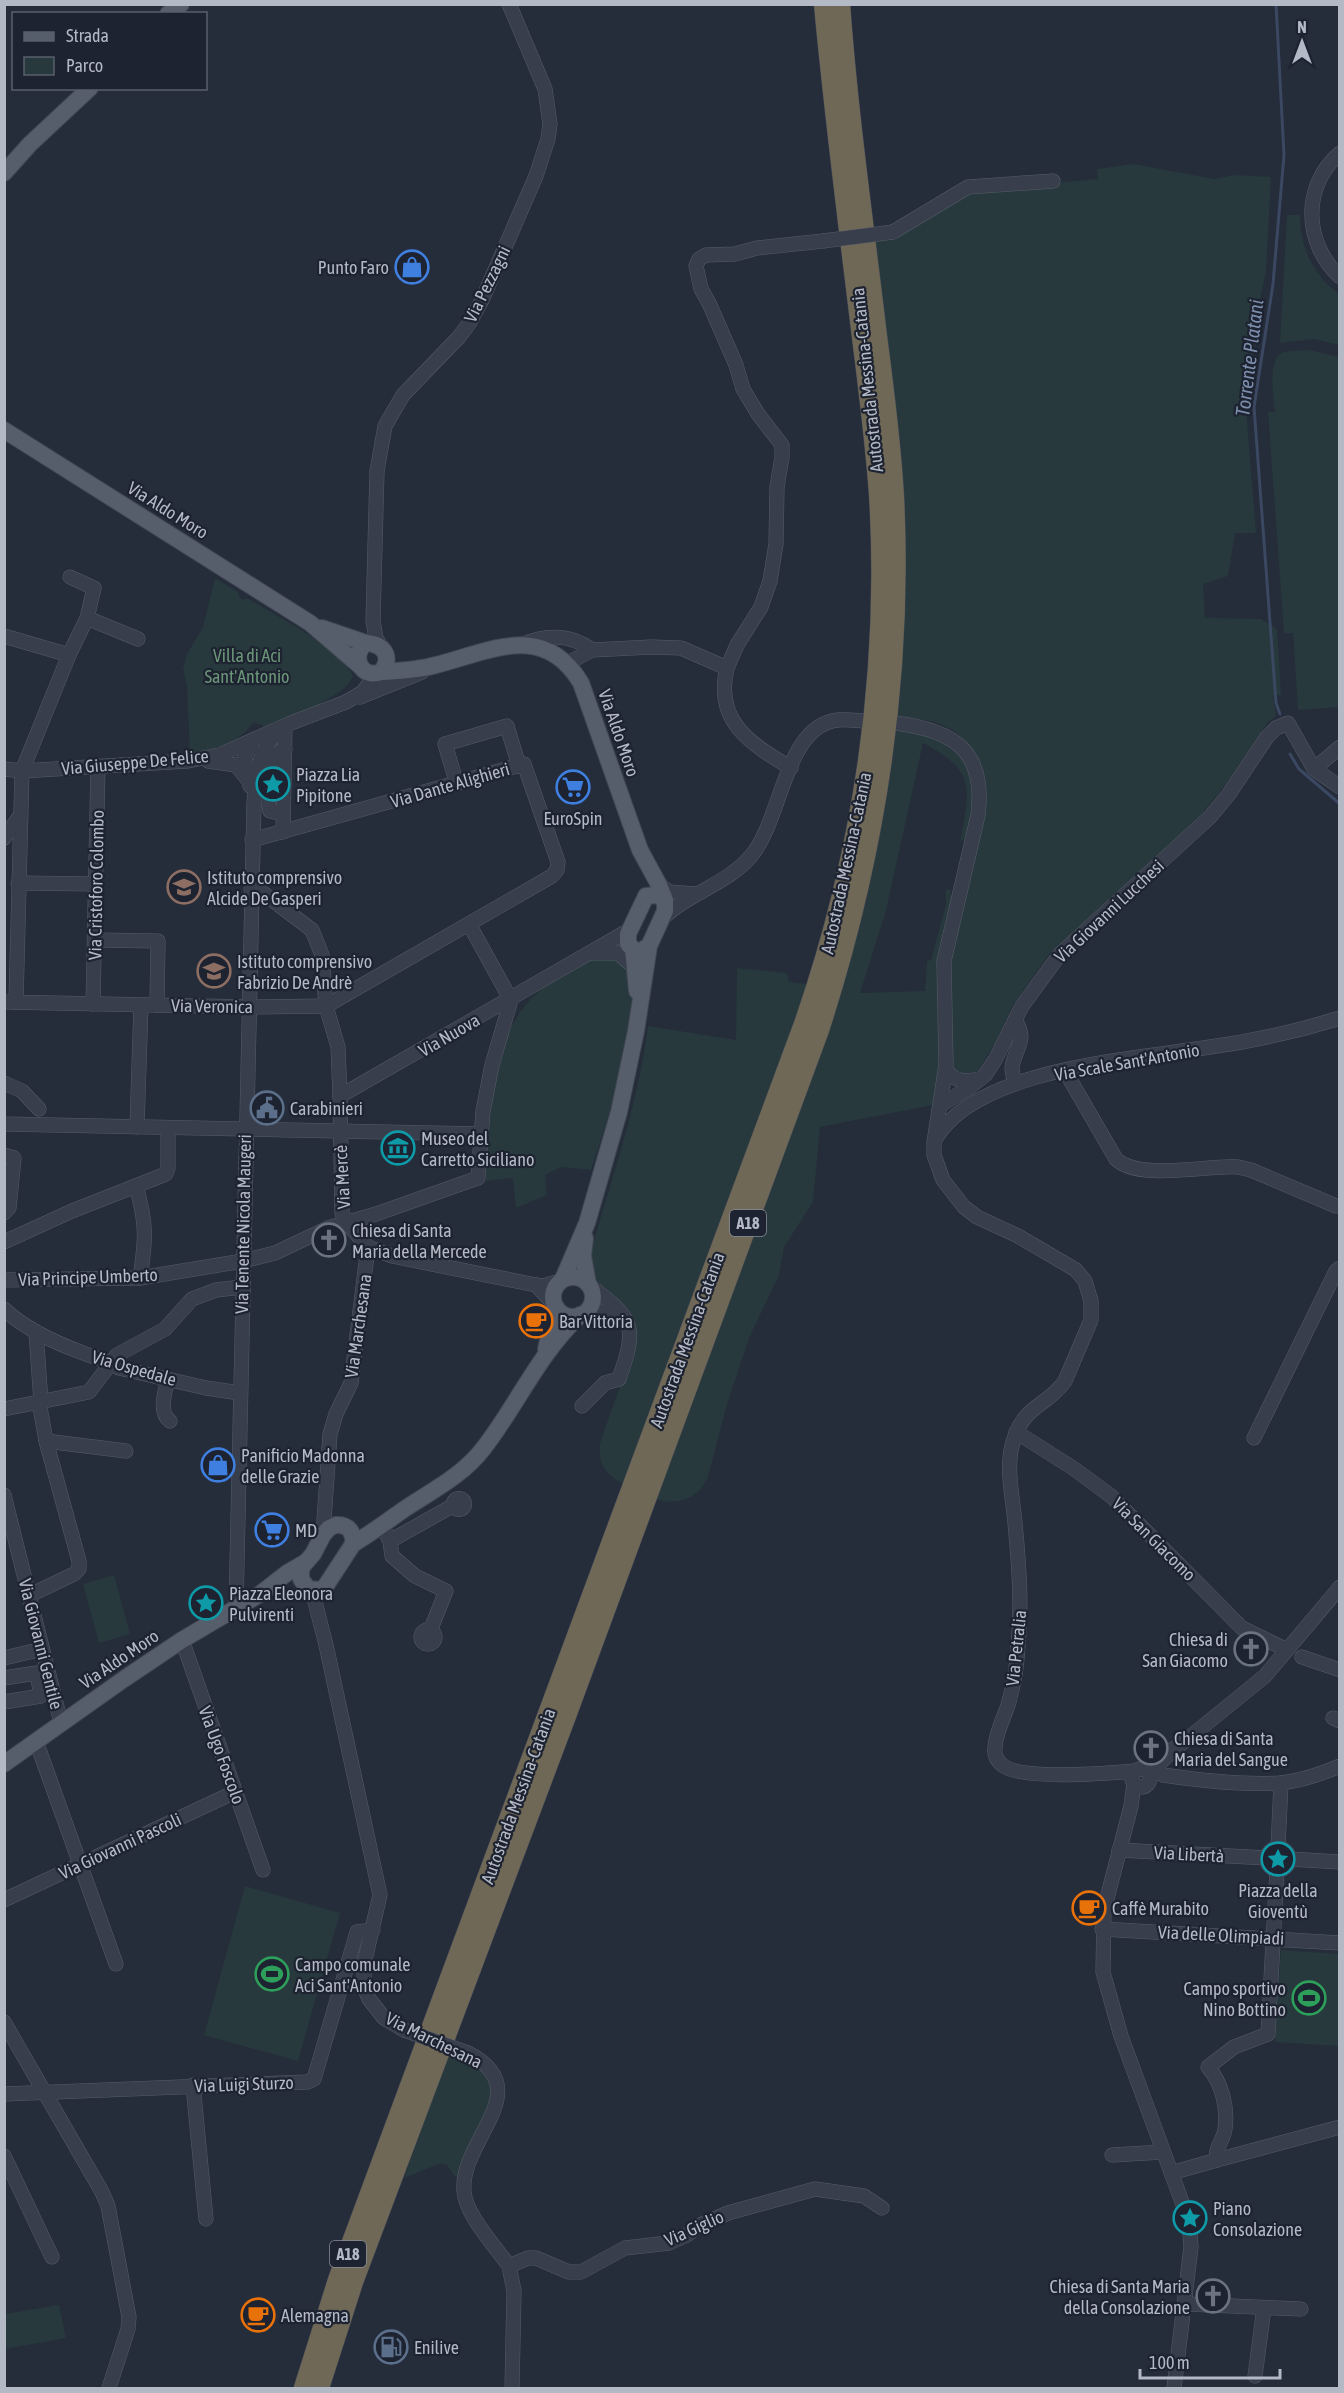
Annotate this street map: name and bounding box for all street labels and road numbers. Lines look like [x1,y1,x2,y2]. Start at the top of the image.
street label: Via Pezzagni [459,242,515,326]
street label: Autostrada Messina-Catania [847,287,887,473]
street label: Via Aldo Moro [124,477,212,543]
street label: Via Aldo Moro [594,687,644,779]
street label: Via Giuseppe De Felice [60,745,210,779]
street label: Via Dante Alighieri [388,758,512,812]
street label: Autostrada Messina-Catania [816,770,876,956]
street label: Via Cristoforo Colombo [84,810,108,960]
street label: Via Giovanni Lucchesi [1050,855,1168,967]
street label: Via Veronica [171,995,253,1017]
street label: Via Nuova [415,1009,483,1061]
street label: Via Scale Sant'Antonio [1053,1039,1201,1085]
street label: Via Tenente Nicola Maugeri [231,1134,255,1314]
street label: Via Mercè [330,1144,354,1210]
road number: A18 [730,1210,766,1236]
street label: Autostrada Messina-Catania [645,1249,729,1431]
street label: Via Principe Umberto [18,1264,158,1290]
street label: Via Marchesana [340,1273,376,1379]
street label: Via Ospedale [89,1346,179,1390]
street label: Via San Giacomo [1108,1493,1200,1585]
street label: Via Giovanni Gentile [15,1576,67,1712]
street label: Via Petralia [1002,1609,1030,1687]
street label: Via Aldo Moro [75,1625,163,1693]
street label: Via Ugo Foscolo [195,1703,249,1807]
street label: Autostrada Messina-Catania [476,1705,560,1887]
street label: Via Giovanni Pascoli [55,1808,185,1884]
street label: Via Libertà [1153,1842,1225,1866]
street label: Via delle Olimpiadi [1157,1921,1285,1949]
street label: Via Marchesana [382,2008,486,2072]
street label: Via Luigi Sturzo [194,2072,294,2096]
street label: Via Giglio [661,2206,727,2250]
road number: A18 [330,2241,366,2267]

